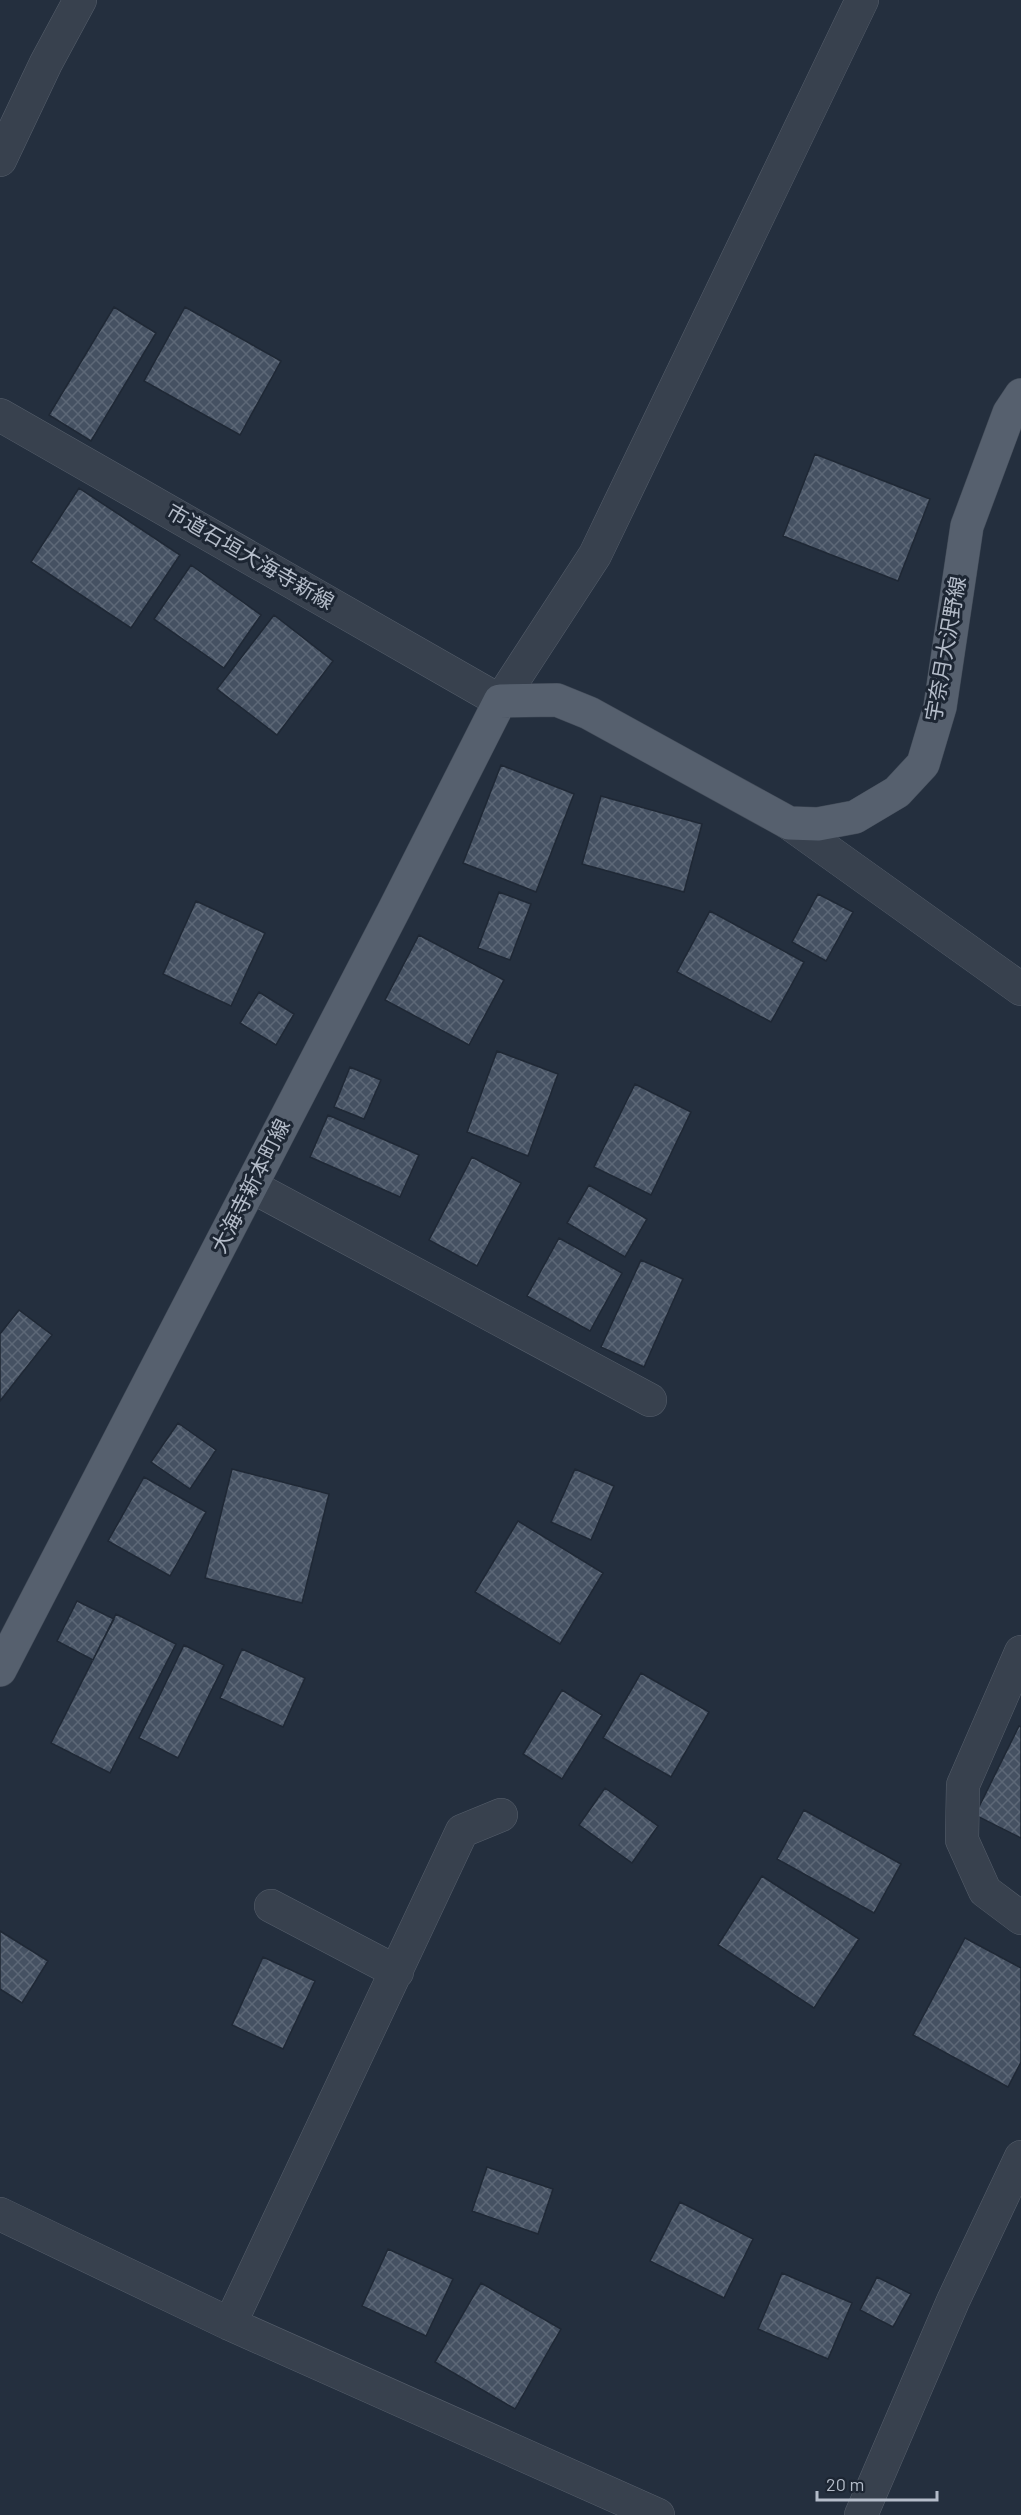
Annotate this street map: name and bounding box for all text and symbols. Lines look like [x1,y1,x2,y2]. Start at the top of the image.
street label: 市道石垣大海寺新線 [163,498,339,614]
street label: 宇奈月大沢野線 [919,574,970,723]
street label: 大海寺新本町線 [205,1114,294,1256]
scale bar [817,2464,937,2502]
text: 20 m [826,2473,864,2495]

